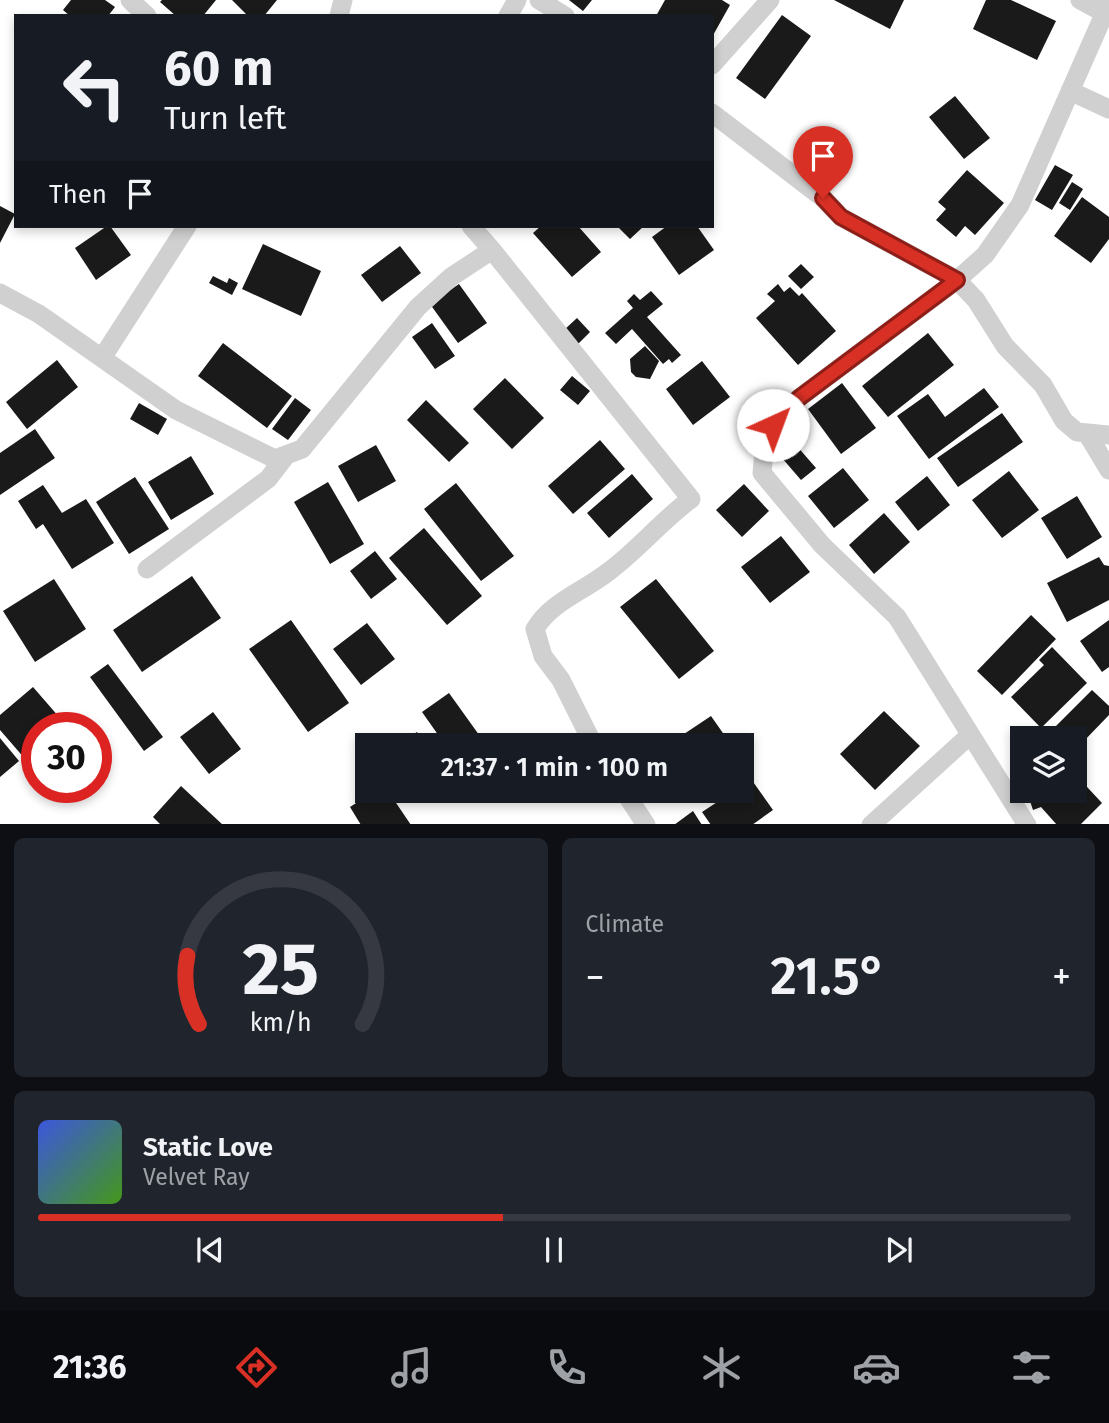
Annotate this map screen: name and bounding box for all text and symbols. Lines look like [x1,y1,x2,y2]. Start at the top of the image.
text: 60 m [164,39,273,98]
icon: left [49,42,140,133]
text: Turn left [164,99,286,137]
pin [793,126,853,198]
icon: arrive [804,137,842,175]
icon: arrive [121,175,159,213]
text: Then [49,179,107,210]
position arrow [736,388,810,462]
speed limit sign: 30 [21,712,112,803]
map controls [1010,726,1087,803]
button: layers [1010,726,1087,803]
text: 21:37 · 1 min · 100 m [441,752,668,783]
text: Climate [586,910,664,938]
text: 25 [242,926,319,1013]
text: 21.5° [770,945,886,1008]
text: − [586,954,605,1000]
text: + [1052,954,1071,1000]
text: km/h [250,1007,312,1037]
text: Static Love [143,1132,273,1163]
text: Velvet Ray [143,1163,250,1191]
icon: previous [191,1231,229,1269]
icon: pause [535,1231,573,1269]
icon: next [880,1231,918,1269]
icon: directions [232,1343,281,1392]
icon: music [387,1343,436,1392]
icon: phone [542,1343,591,1392]
icon: climate [697,1343,746,1392]
icon: car [852,1343,901,1392]
icon: filters [1007,1343,1056,1392]
text: 21:36 [53,1348,127,1386]

